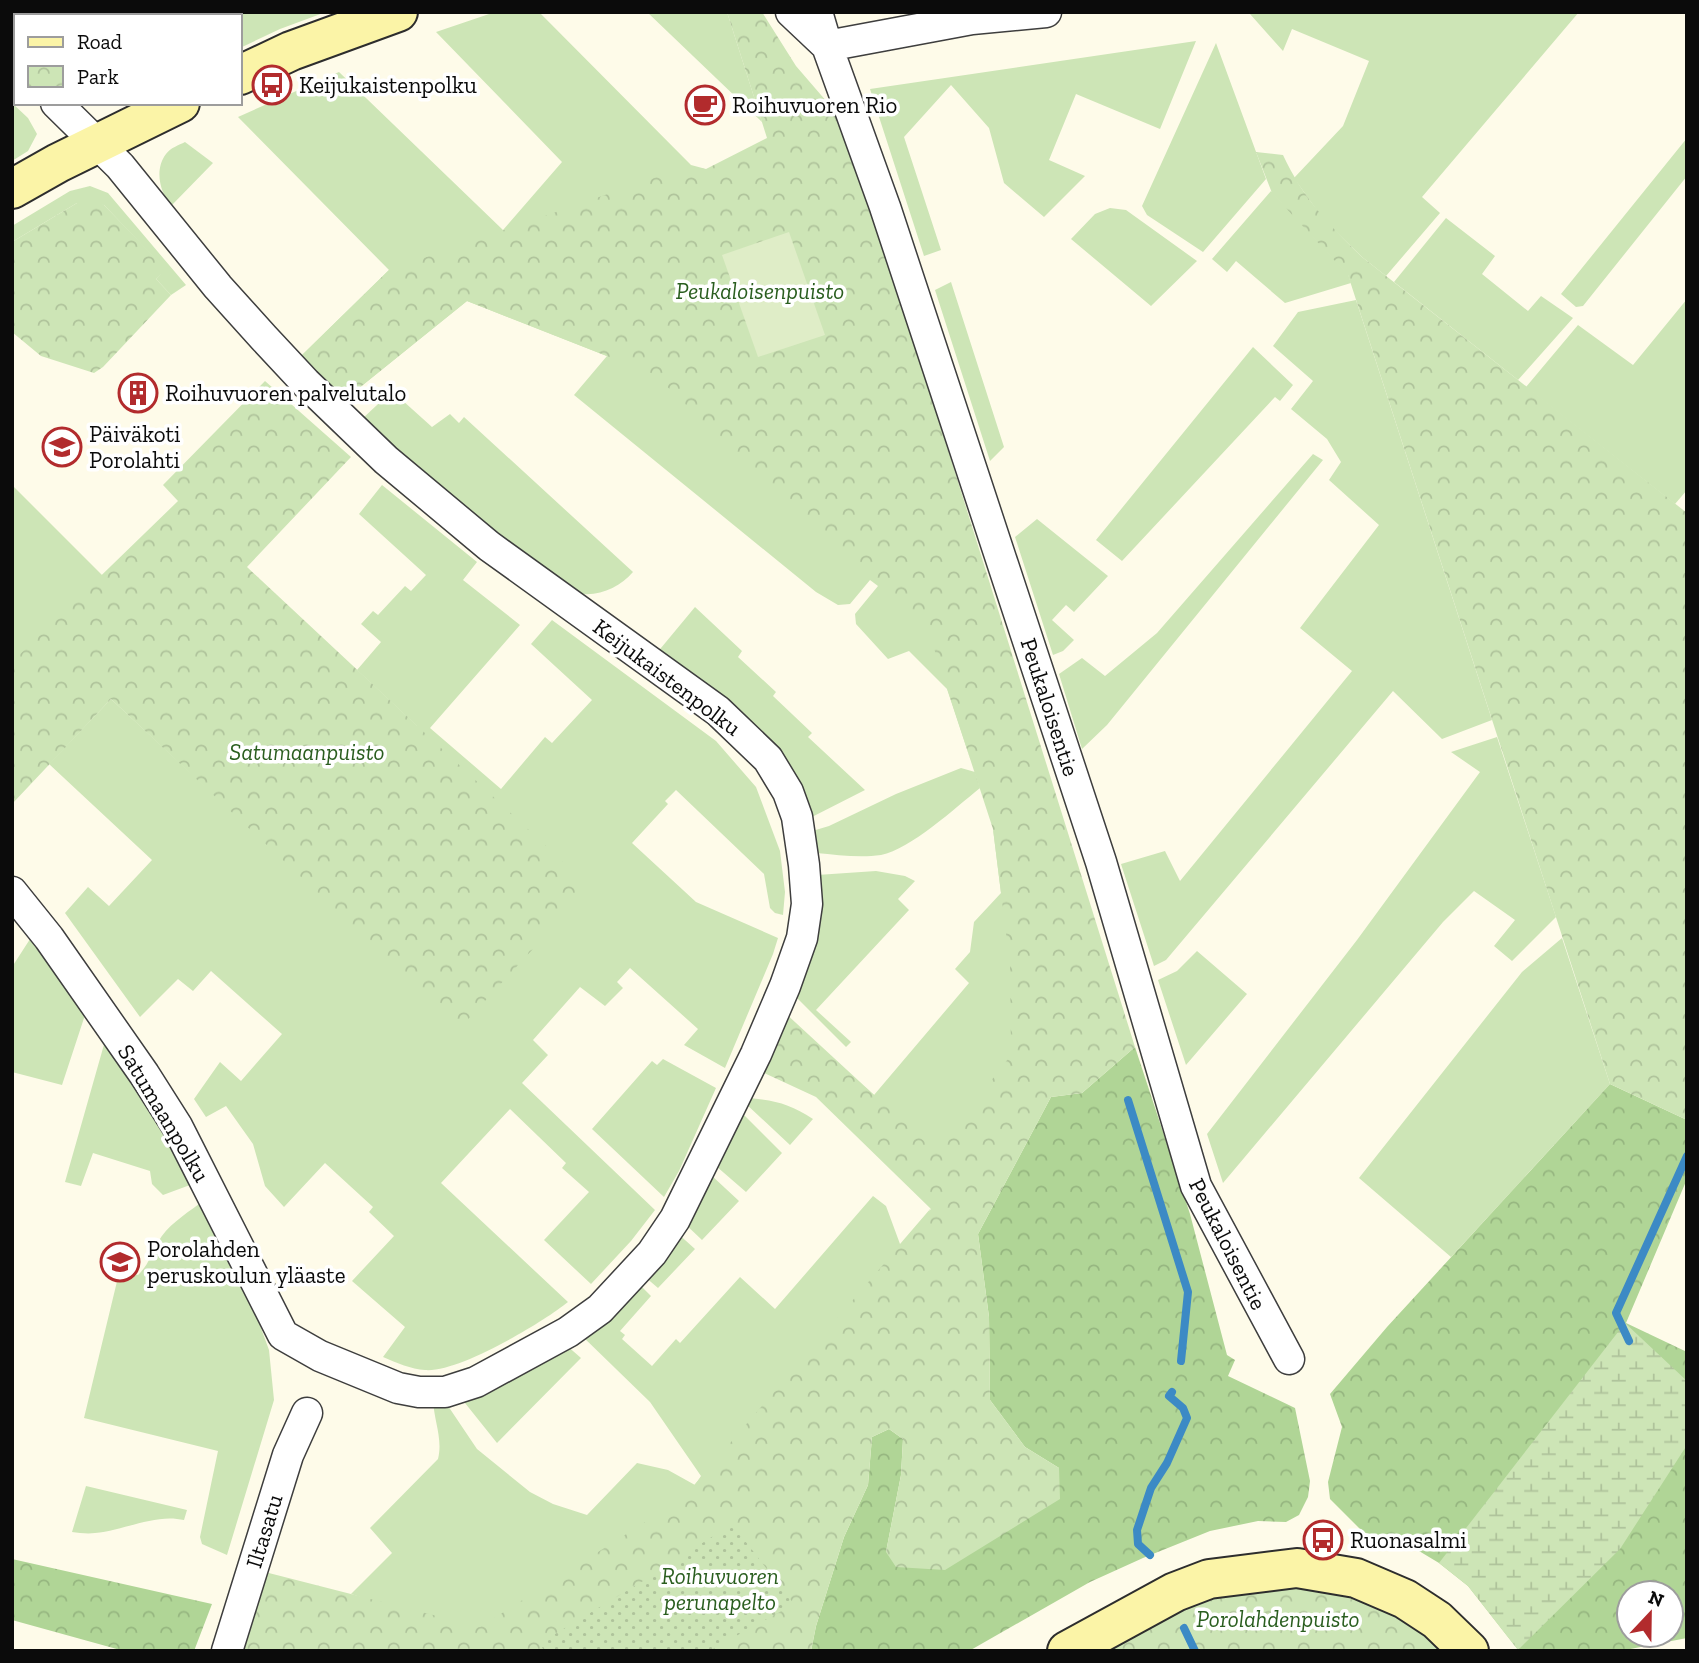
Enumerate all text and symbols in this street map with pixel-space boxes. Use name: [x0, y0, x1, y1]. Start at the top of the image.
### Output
legend: [14, 14, 242, 105]
text: Road: [77, 29, 123, 54]
text: Park: [77, 64, 119, 89]
bus stop icon: Keijukaistenpolku: [251, 64, 293, 106]
place label: Keijukaistenpolku: [299, 71, 477, 99]
cafe icon: Roihuvuoren Rio: [684, 84, 726, 126]
place label: Roihuvuoren Rio: [732, 91, 897, 119]
park label: Peukaloisenpuisto: [676, 277, 844, 305]
building icon: Roihuvuoren palvelutalo: [117, 372, 159, 414]
place label: Roihuvuoren palvelutalo: [165, 379, 406, 407]
place label: Päiväkoti Porolahti: [89, 420, 180, 474]
school or university icon: Päiväkoti Porolahti: [41, 426, 83, 468]
street label: Keijukaistenpolku: [588, 612, 746, 742]
street label: Peukaloisentie: [1014, 634, 1086, 780]
park label: Satumaanpuisto: [229, 738, 385, 766]
street label: Satumaanpolku: [112, 1039, 216, 1187]
street label: Peukaloisentie: [1183, 1174, 1273, 1314]
place label: Porolahden peruskoulun yläaste: [147, 1235, 345, 1289]
school or university icon: Porolahden peruskoulun yläaste: [99, 1241, 141, 1283]
street label: Iltasatu: [240, 1491, 288, 1571]
bus stop icon: Ruonasalmi: [1302, 1519, 1344, 1561]
place label: Ruonasalmi: [1350, 1526, 1467, 1554]
park label: Roihuvuoren perunapelto: [661, 1562, 779, 1616]
north arrow: [1615, 1579, 1685, 1649]
text: N: [1645, 1585, 1667, 1612]
park label: Porolahdenpuisto: [1196, 1605, 1360, 1633]

